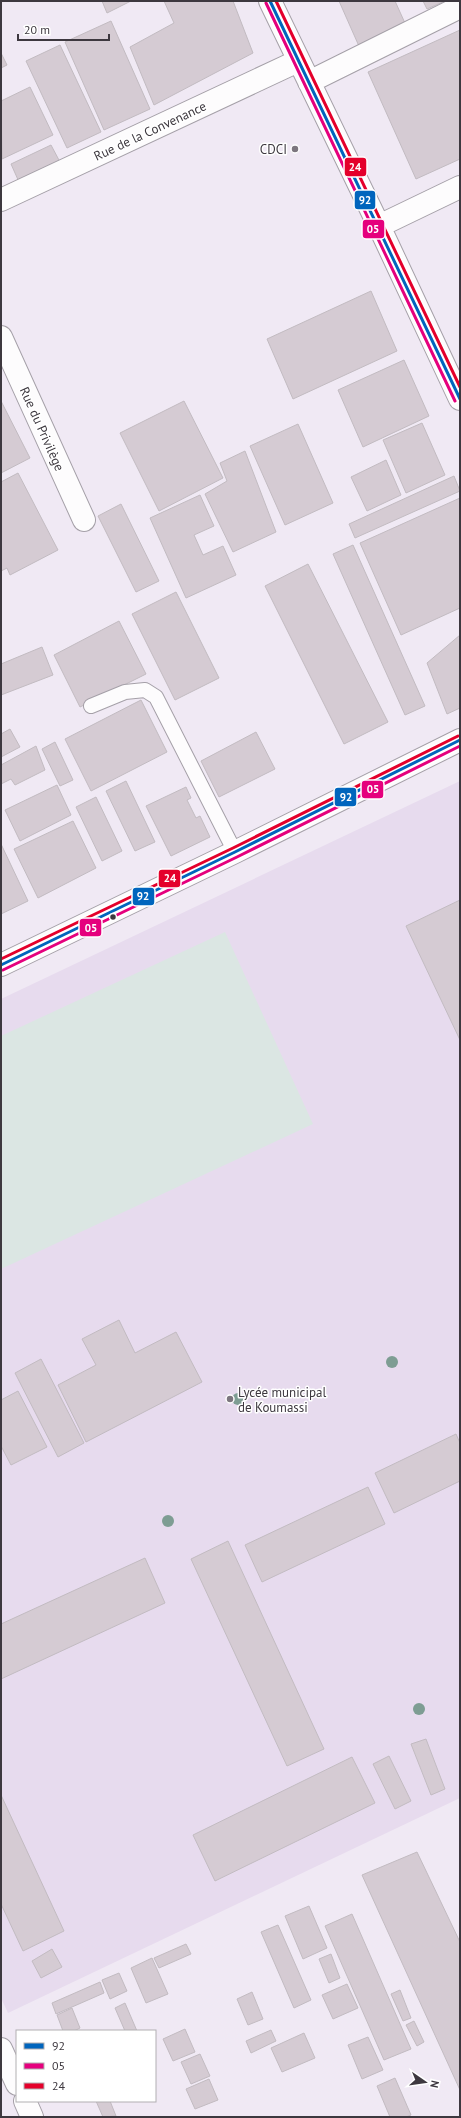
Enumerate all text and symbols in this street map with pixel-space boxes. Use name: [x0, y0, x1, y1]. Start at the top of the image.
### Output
scale bar: [18, 16, 109, 42]
text: 20 m: [24, 22, 50, 37]
street label: Rue de la Convenance: [91, 97, 209, 165]
place label: CDCI: [260, 141, 287, 158]
marker: CDCI: [290, 144, 300, 154]
line badge: 24: [344, 157, 367, 177]
text: 24: [349, 160, 362, 174]
line badge: 92: [354, 190, 376, 210]
text: 92: [359, 193, 371, 207]
line badge: 05: [362, 219, 385, 239]
text: 05: [367, 222, 379, 236]
street label: Rue du Privilège: [16, 384, 68, 474]
line badge: 05: [361, 780, 384, 799]
text: 05: [367, 782, 379, 796]
line badge: 92: [334, 787, 357, 807]
text: 92: [340, 790, 352, 804]
line badge: 24: [158, 869, 181, 888]
text: 24: [164, 871, 177, 885]
line badge: 92: [132, 887, 155, 906]
text: 92: [137, 889, 149, 903]
unlabelled marker: [108, 912, 118, 922]
line badge: 05: [79, 918, 102, 937]
text: 05: [85, 921, 97, 935]
place label: Lycée municipal de Koumassi: [238, 1384, 326, 1416]
marker: Lycée municipal de Koumassi: [225, 1394, 235, 1404]
legend: [16, 2030, 156, 2102]
text: 92: [52, 2038, 65, 2053]
text: 05: [52, 2058, 65, 2073]
north arrow: [405, 2062, 445, 2102]
text: 24: [52, 2078, 66, 2093]
text: N: [427, 2079, 442, 2089]

